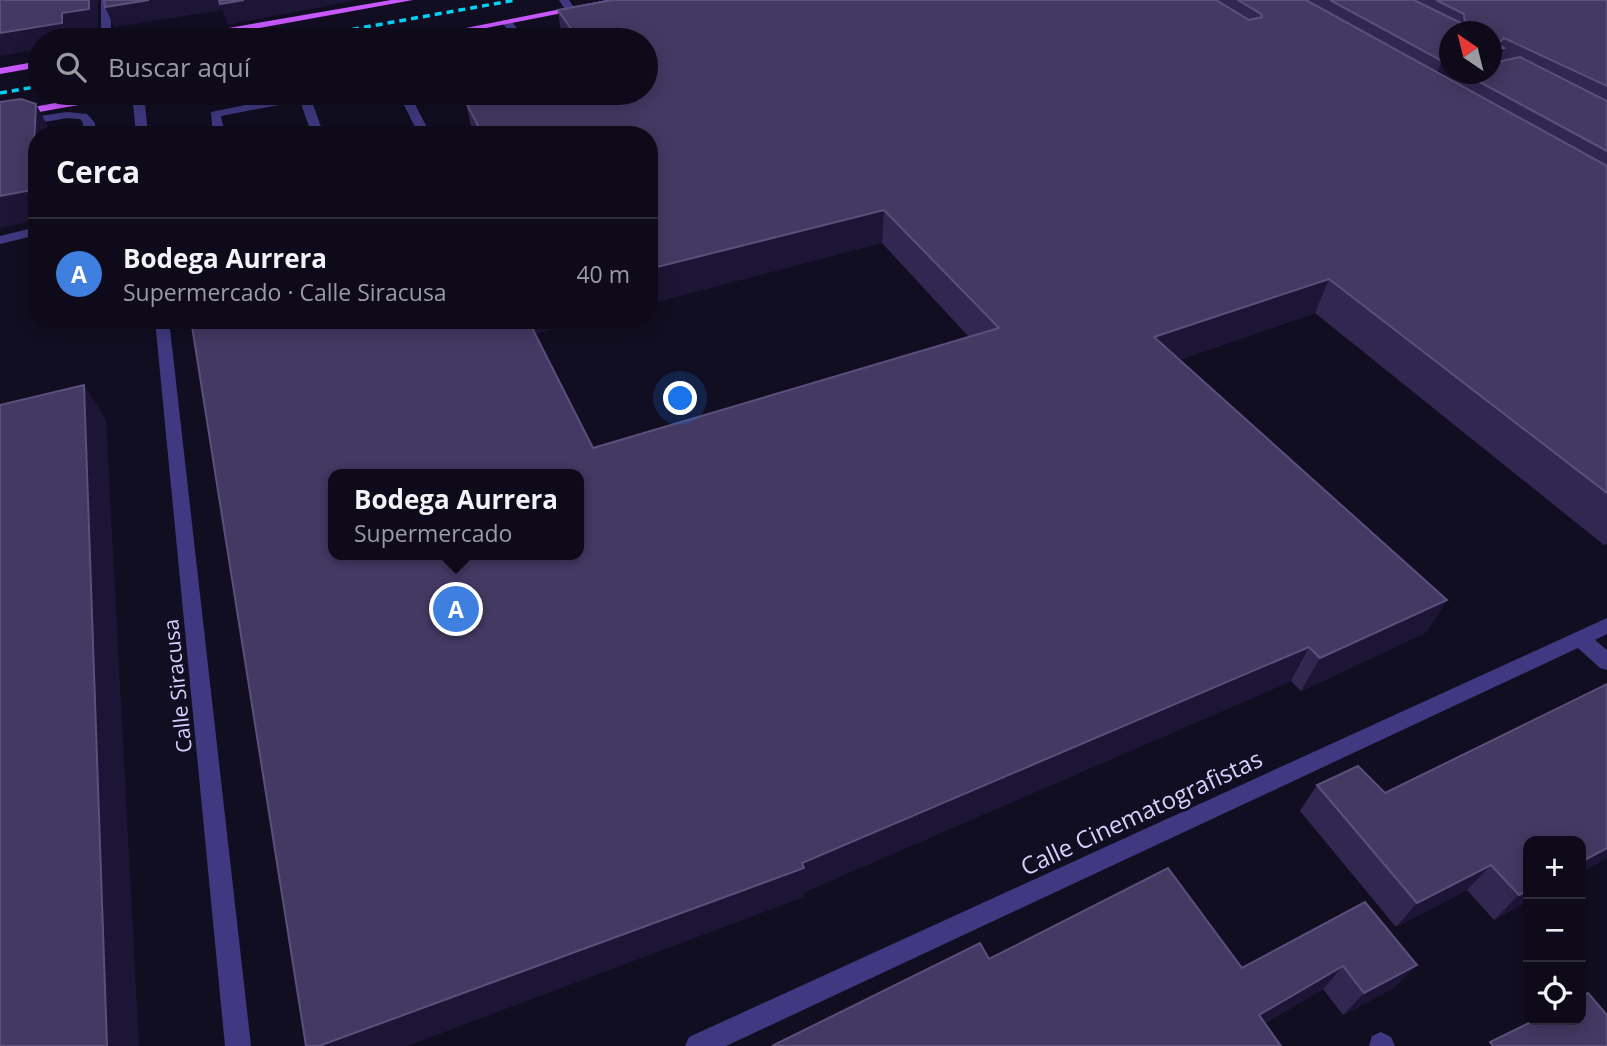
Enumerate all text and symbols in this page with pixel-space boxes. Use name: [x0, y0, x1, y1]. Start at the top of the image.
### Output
north arrow: [1439, 21, 1502, 84]
search box: [28, 28, 658, 105]
icon: search: [52, 48, 90, 86]
text: Buscar aquí: [108, 49, 250, 85]
text: Cerca: [56, 151, 140, 192]
text: Bodega Aurrera: [123, 240, 327, 276]
text: A: [71, 258, 87, 290]
text: 40 m: [576, 258, 630, 290]
text: Supermercado · Calle Siracusa: [123, 276, 447, 308]
your location: [663, 381, 697, 415]
popup: [328, 469, 584, 560]
text: Bodega Aurrera: [354, 481, 558, 517]
text: Supermercado: [354, 517, 512, 549]
pin: A: [433, 583, 479, 635]
street label: Calle Siracusa: [156, 618, 198, 754]
street label: Calle Cinematografistas: [1015, 741, 1267, 883]
map controls: [1523, 836, 1586, 1025]
button: +: [1523, 836, 1586, 899]
button: −: [1523, 899, 1586, 962]
button: locate: [1523, 962, 1586, 1025]

